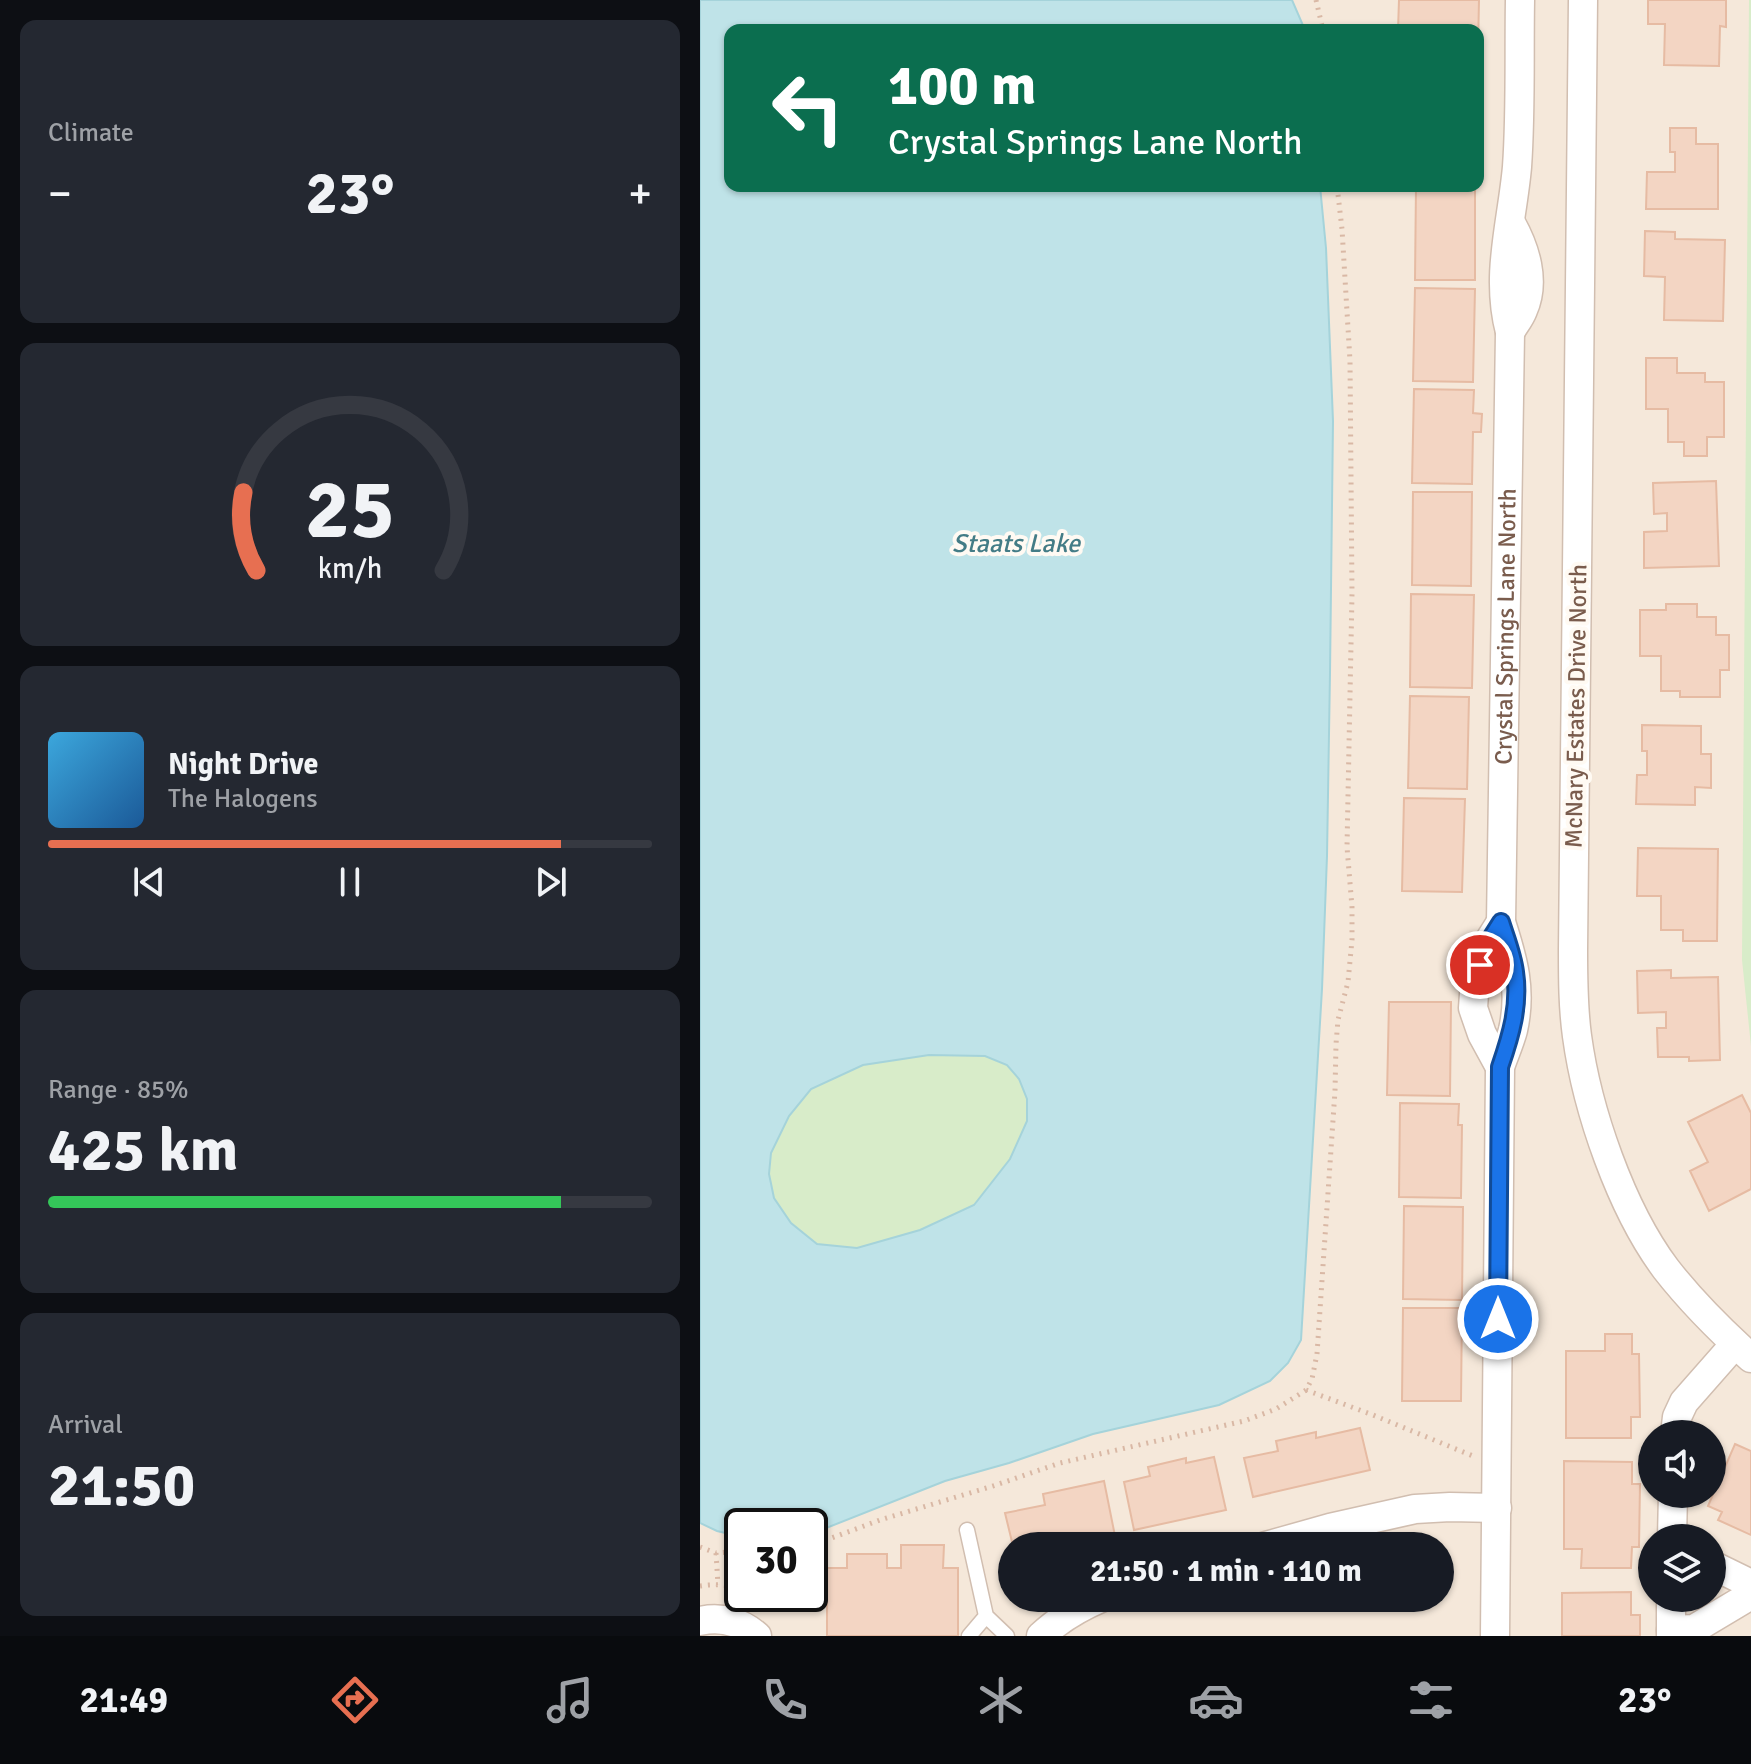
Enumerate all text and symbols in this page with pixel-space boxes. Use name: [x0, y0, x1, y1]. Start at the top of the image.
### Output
text: 100 m: [888, 51, 1036, 120]
icon: left: [756, 56, 860, 160]
text: Climate: [48, 117, 134, 149]
text: Crystal Springs Lane North: [888, 120, 1303, 165]
text: 23°: [306, 157, 394, 231]
text: −: [48, 167, 72, 221]
text: +: [628, 167, 652, 221]
text: 25: [305, 458, 395, 560]
street label: Crystal Springs Lane North: [1488, 488, 1523, 765]
water label: Staats Lake: [952, 528, 1082, 560]
text: km/h: [318, 551, 382, 586]
street label: McNary Estates Drive North: [1559, 564, 1593, 848]
text: Night Drive: [168, 746, 318, 783]
text: The Halogens: [168, 783, 318, 815]
icon: previous: [127, 860, 171, 904]
icon: pause: [328, 860, 372, 904]
icon: next: [529, 860, 573, 904]
pin: [1446, 931, 1514, 999]
icon: arrive: [1458, 943, 1502, 987]
text: Range · 85%: [48, 1074, 189, 1106]
text: 425 km: [48, 1114, 238, 1188]
position arrow: [1456, 1277, 1540, 1361]
text: Arrival: [48, 1409, 123, 1441]
map controls: [1638, 1420, 1726, 1612]
button: sound: [1638, 1420, 1726, 1508]
text: 21:50: [48, 1449, 195, 1523]
speed limit sign: 30: [724, 1508, 828, 1612]
button: layers: [1638, 1524, 1726, 1612]
text: 21:50 · 1 min · 110 m: [1090, 1553, 1362, 1590]
icon: directions: [327, 1672, 383, 1728]
icon: music: [542, 1672, 598, 1728]
icon: phone: [757, 1672, 813, 1728]
icon: climate: [973, 1672, 1029, 1728]
icon: car: [1188, 1672, 1244, 1728]
icon: filters: [1403, 1672, 1459, 1728]
text: 21:49: [80, 1678, 168, 1723]
text: 23°: [1618, 1678, 1671, 1723]

